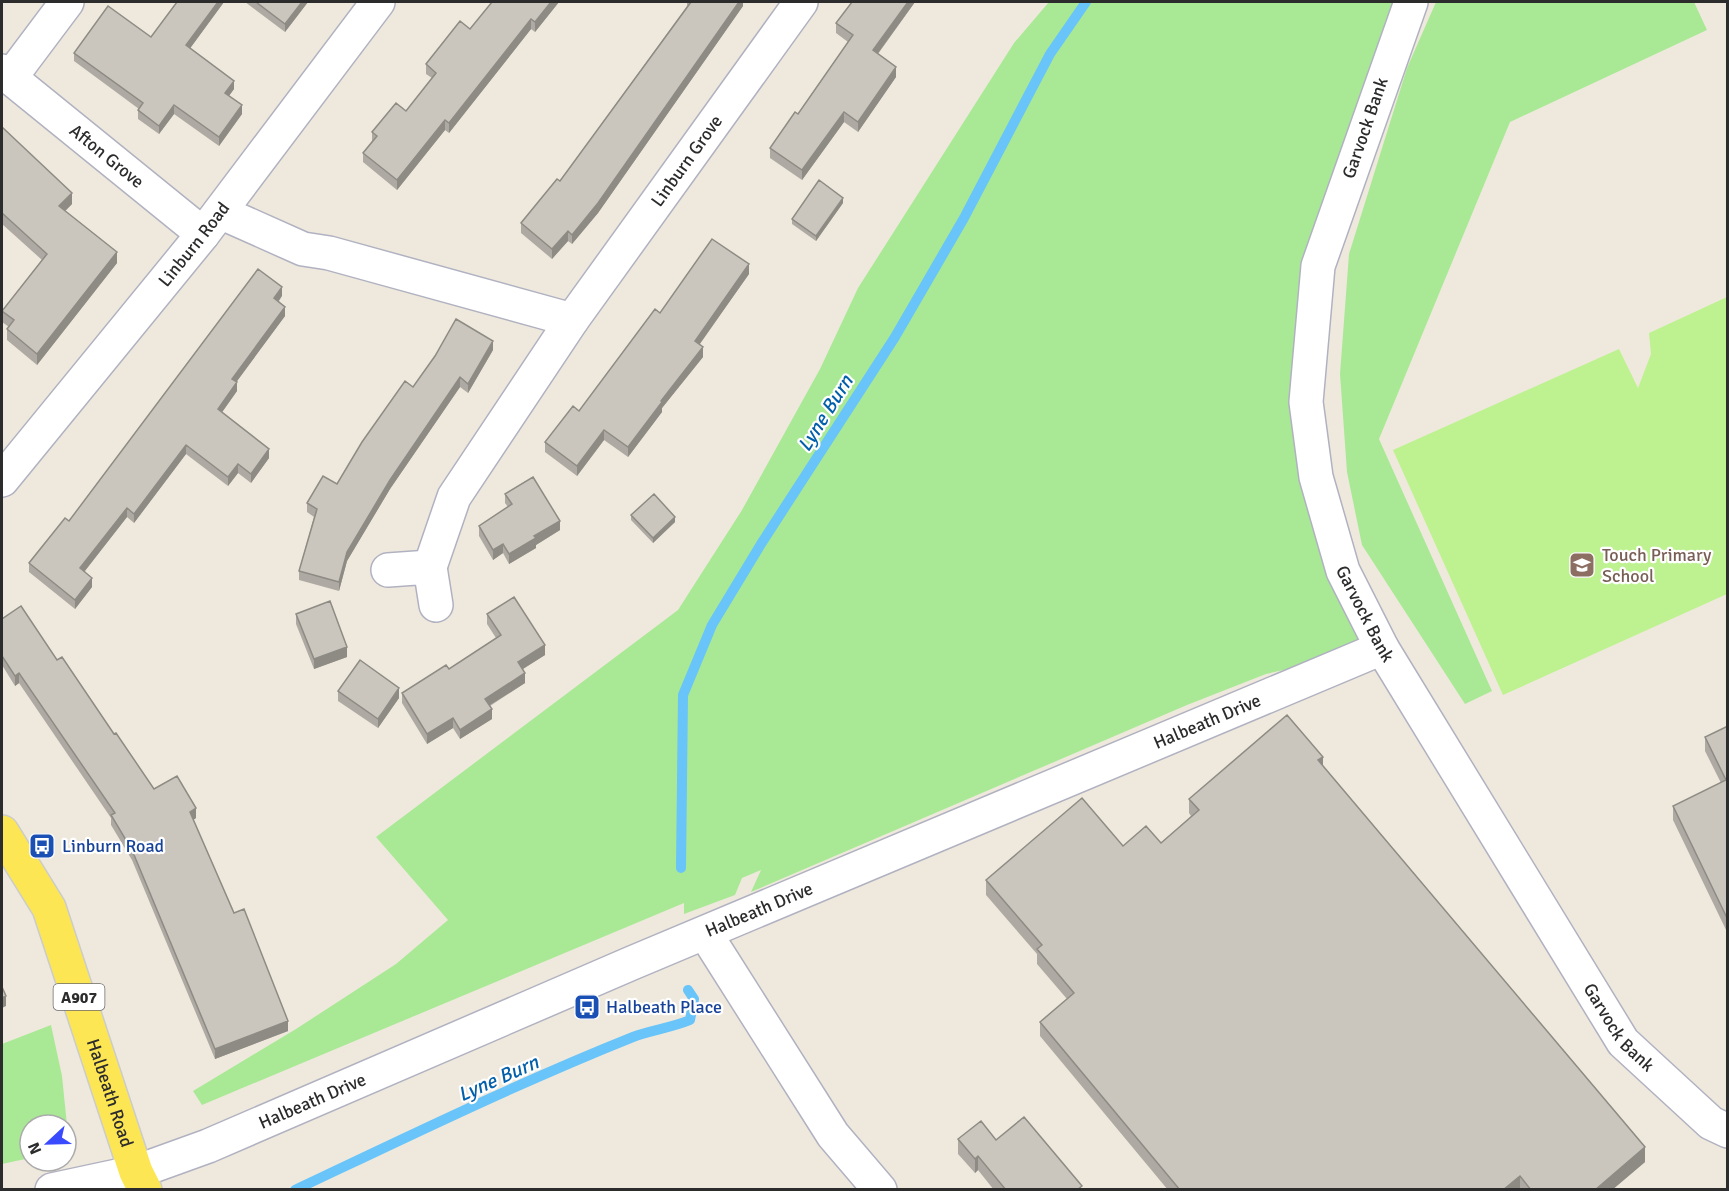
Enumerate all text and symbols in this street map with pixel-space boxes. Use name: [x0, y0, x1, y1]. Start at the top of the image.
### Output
street label: Garvock Bank: [1337, 75, 1393, 181]
street label: Linburn Grove: [646, 111, 727, 211]
street label: Afton Grove: [65, 119, 149, 193]
street label: Linburn Road: [154, 198, 234, 291]
water label: Lyne Burn: [792, 369, 859, 456]
place label: Touch Primary School: [1602, 544, 1712, 587]
school or university icon: Touch Primary School: [1567, 550, 1597, 580]
street label: Garvock Bank: [1331, 562, 1399, 666]
street label: Halbeath Drive: [1150, 689, 1264, 754]
bus stop icon: Linburn Road: [27, 831, 57, 861]
place label: Linburn Road: [62, 835, 164, 857]
street label: Halbeath Drive: [702, 877, 816, 942]
street label: Garvock Bank: [1579, 979, 1659, 1076]
road number: A907: [54, 984, 104, 1010]
bus stop icon: Halbeath Place: [572, 992, 602, 1022]
place label: Halbeath Place: [606, 996, 722, 1018]
street label: Halbeath Road: [82, 1036, 138, 1150]
water label: Lyne Burn: [454, 1049, 543, 1107]
street label: Halbeath Drive: [255, 1068, 369, 1134]
north arrow: [18, 1113, 78, 1173]
text: N: [24, 1139, 46, 1157]

